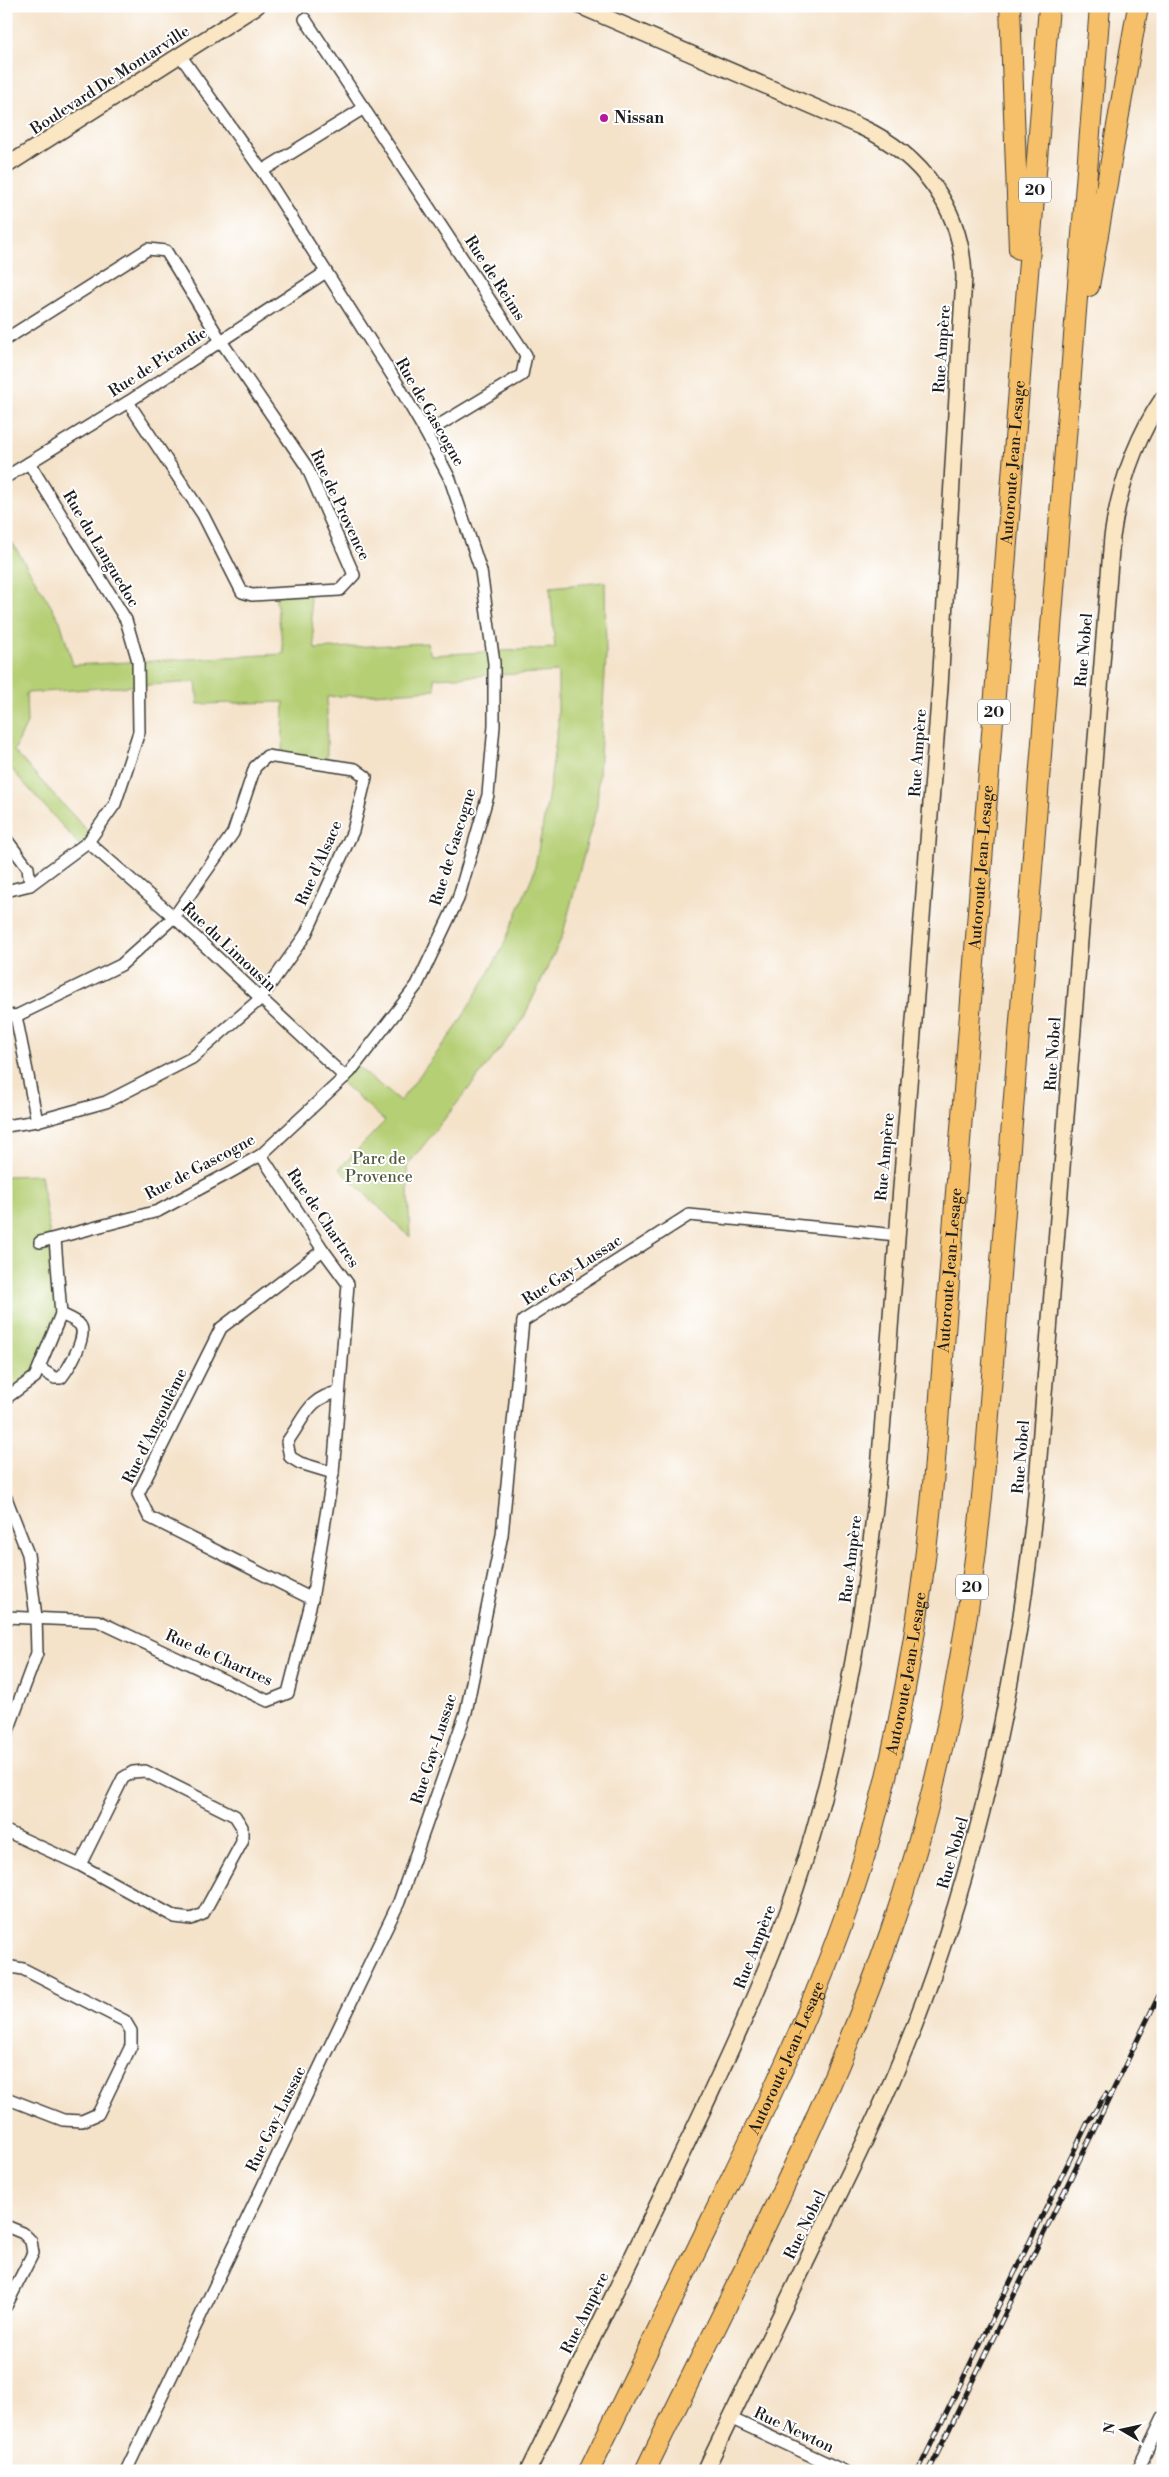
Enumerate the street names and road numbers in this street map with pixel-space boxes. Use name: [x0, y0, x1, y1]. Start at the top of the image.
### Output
street label: Boulevard De Montarville: [26, 21, 194, 140]
road number: 20: [1019, 178, 1051, 202]
street label: Rue de Reims: [460, 232, 530, 324]
street label: Rue Ampère: [929, 304, 955, 394]
street label: Rue de Picardie: [105, 323, 211, 401]
street label: Rue de Gascogne: [391, 354, 469, 470]
street label: Autoroute Jean-Lesage: [997, 379, 1030, 547]
street label: Rue de Provence: [306, 446, 374, 564]
street label: Rue du Languedoc: [58, 487, 144, 611]
street label: Rue Nobel: [1071, 612, 1097, 688]
road number: 20: [978, 700, 1010, 724]
street label: Rue Ampère: [905, 708, 931, 798]
street label: Autoroute Jean-Lesage: [965, 784, 998, 952]
street label: Rue de Gascogne: [426, 786, 480, 908]
street label: Rue d'Alsace: [291, 817, 347, 909]
street label: Rue du Limousin: [177, 898, 281, 997]
street label: Rue Nobel: [1040, 1016, 1066, 1092]
street label: Rue Ampère: [871, 1112, 899, 1202]
street label: Rue de Gascogne: [141, 1130, 259, 1204]
street label: Rue de Chartres: [282, 1165, 364, 1271]
street label: Autoroute Jean-Lesage: [933, 1187, 966, 1354]
street label: Rue Gay-Lussac: [518, 1230, 626, 1310]
street label: Rue d'Angoulême: [118, 1365, 192, 1487]
street label: Rue Nobel: [1008, 1419, 1034, 1495]
street label: Rue Ampère: [836, 1514, 866, 1604]
road number: 20: [956, 1574, 988, 1600]
street label: Autoroute Jean-Lesage: [881, 1591, 931, 1758]
street label: Rue de Chartres: [162, 1625, 276, 1691]
street label: Rue Gay-Lussac: [407, 1691, 461, 1807]
street label: Rue Nobel: [933, 1814, 973, 1891]
street label: Rue Ampère: [730, 1902, 780, 1992]
street label: Autoroute Jean-Lesage: [743, 1978, 829, 2138]
street label: Rue Gay-Lussac: [242, 2063, 310, 2175]
street label: Rue Nobel: [780, 2187, 830, 2263]
street label: Rue Ampère: [557, 2269, 613, 2357]
street label: Rue Newton: [751, 2403, 838, 2457]

